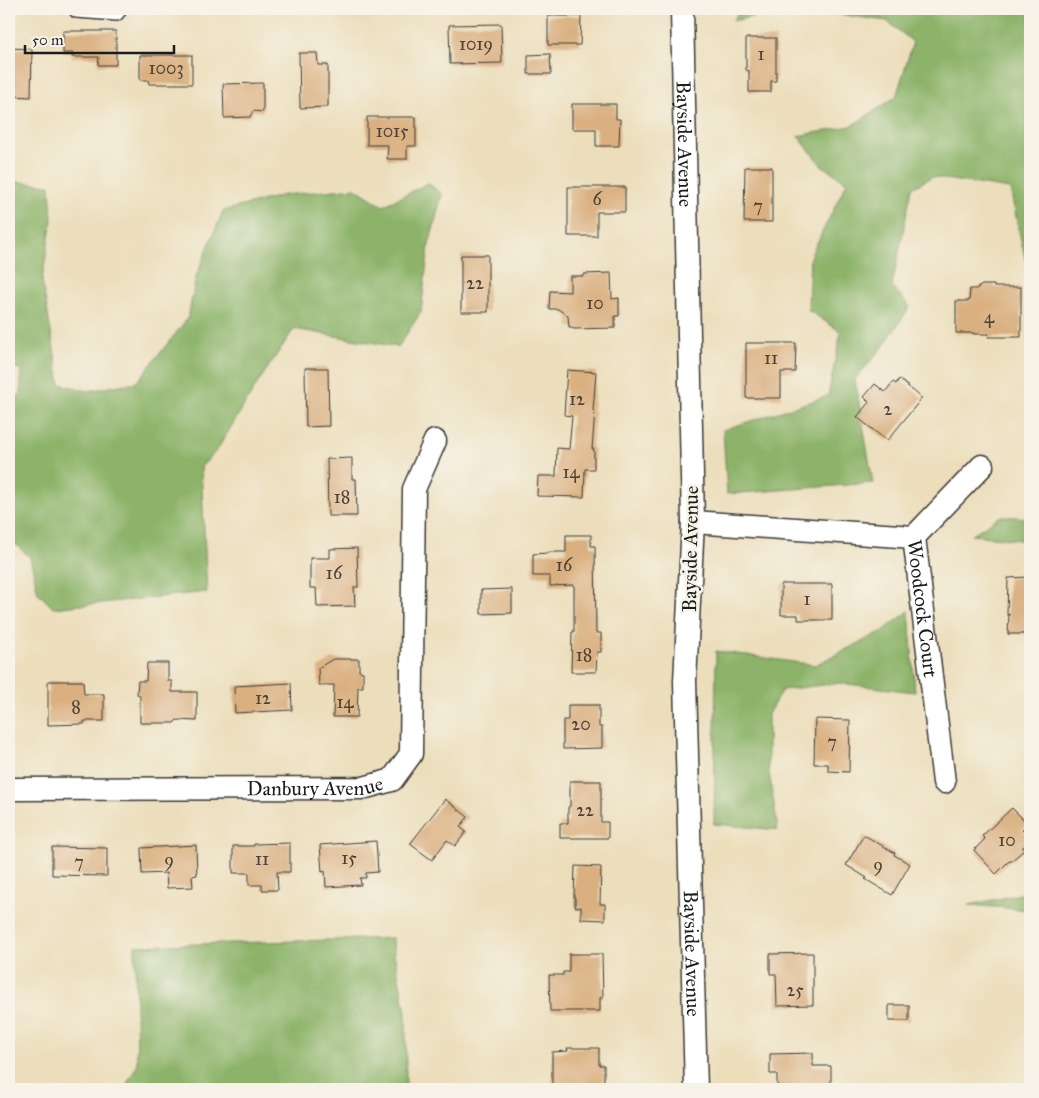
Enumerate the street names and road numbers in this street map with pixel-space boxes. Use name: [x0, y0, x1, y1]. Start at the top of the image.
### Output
street label: Bayside Avenue: [672, 81, 698, 207]
street label: Bayside Avenue: [677, 486, 703, 612]
street label: Woodcock Court: [902, 538, 943, 679]
street label: Danbury Avenue: [247, 771, 386, 800]
street label: Bayside Avenue: [679, 890, 706, 1017]

